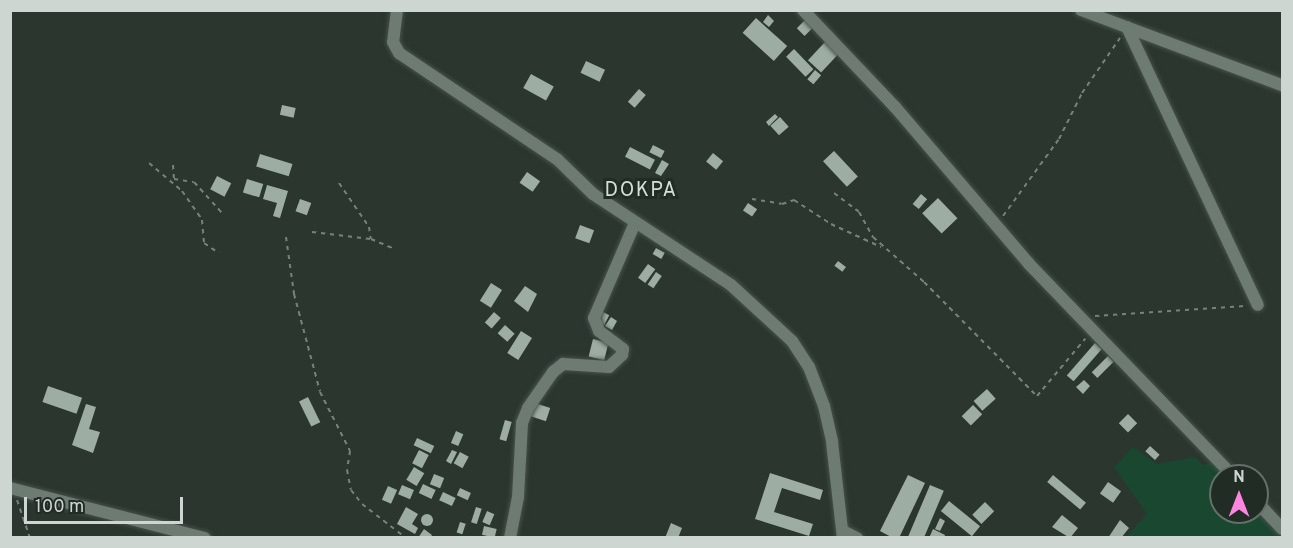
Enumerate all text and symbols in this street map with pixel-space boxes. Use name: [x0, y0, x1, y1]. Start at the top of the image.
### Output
district label: DOKPA: [605, 179, 677, 203]
north arrow: [1209, 464, 1269, 524]
text: N: [1233, 468, 1245, 488]
scale bar: [27, 485, 186, 523]
text: 100 m: [35, 496, 84, 519]

